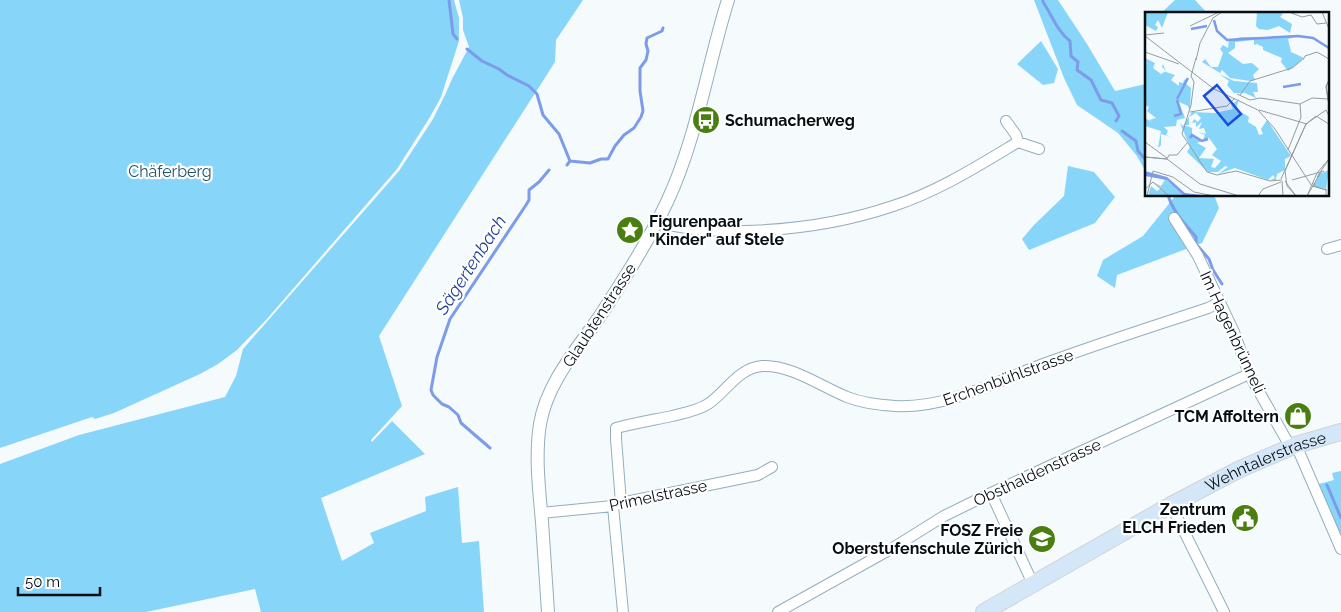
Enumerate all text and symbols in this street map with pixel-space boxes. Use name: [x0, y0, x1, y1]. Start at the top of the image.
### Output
inset map: [1145, 12, 1328, 196]
bus stop icon: Schumacherweg: [691, 105, 721, 135]
place label: Schumacherweg: [725, 111, 855, 130]
park label: Chäferberg: [128, 162, 212, 181]
water label: Sägertenbach: [430, 211, 510, 319]
place label: Figurenpaar "Kinder" auf Stele: [649, 212, 785, 249]
place icon: Figurenpaar "Kinder" auf Stele: [615, 215, 645, 245]
street label: Glaubtenstrasse: [559, 260, 640, 371]
street label: Im Hagenbrünneli: [1196, 268, 1269, 396]
street label: Erchenbühlstrasse: [940, 345, 1076, 410]
shop icon: TCM Affoltern: [1283, 401, 1313, 431]
place label: TCM Affoltern: [1174, 407, 1279, 426]
street label: Wehntalerstrasse: [1202, 428, 1328, 495]
street label: Obsthaldenstrasse: [971, 435, 1104, 510]
street label: Primelstrasse: [607, 476, 709, 515]
place label: Zentrum ELCH Frieden: [1122, 500, 1226, 537]
public building icon: Zentrum ELCH Frieden: [1230, 503, 1260, 533]
place label: FOSZ Freie Oberstufenschule Zürich: [832, 521, 1023, 558]
school or university icon: FOSZ Freie Oberstufenschule Zürich: [1027, 524, 1057, 554]
scale bar: [18, 564, 100, 596]
text: 50 m: [25, 573, 60, 591]

